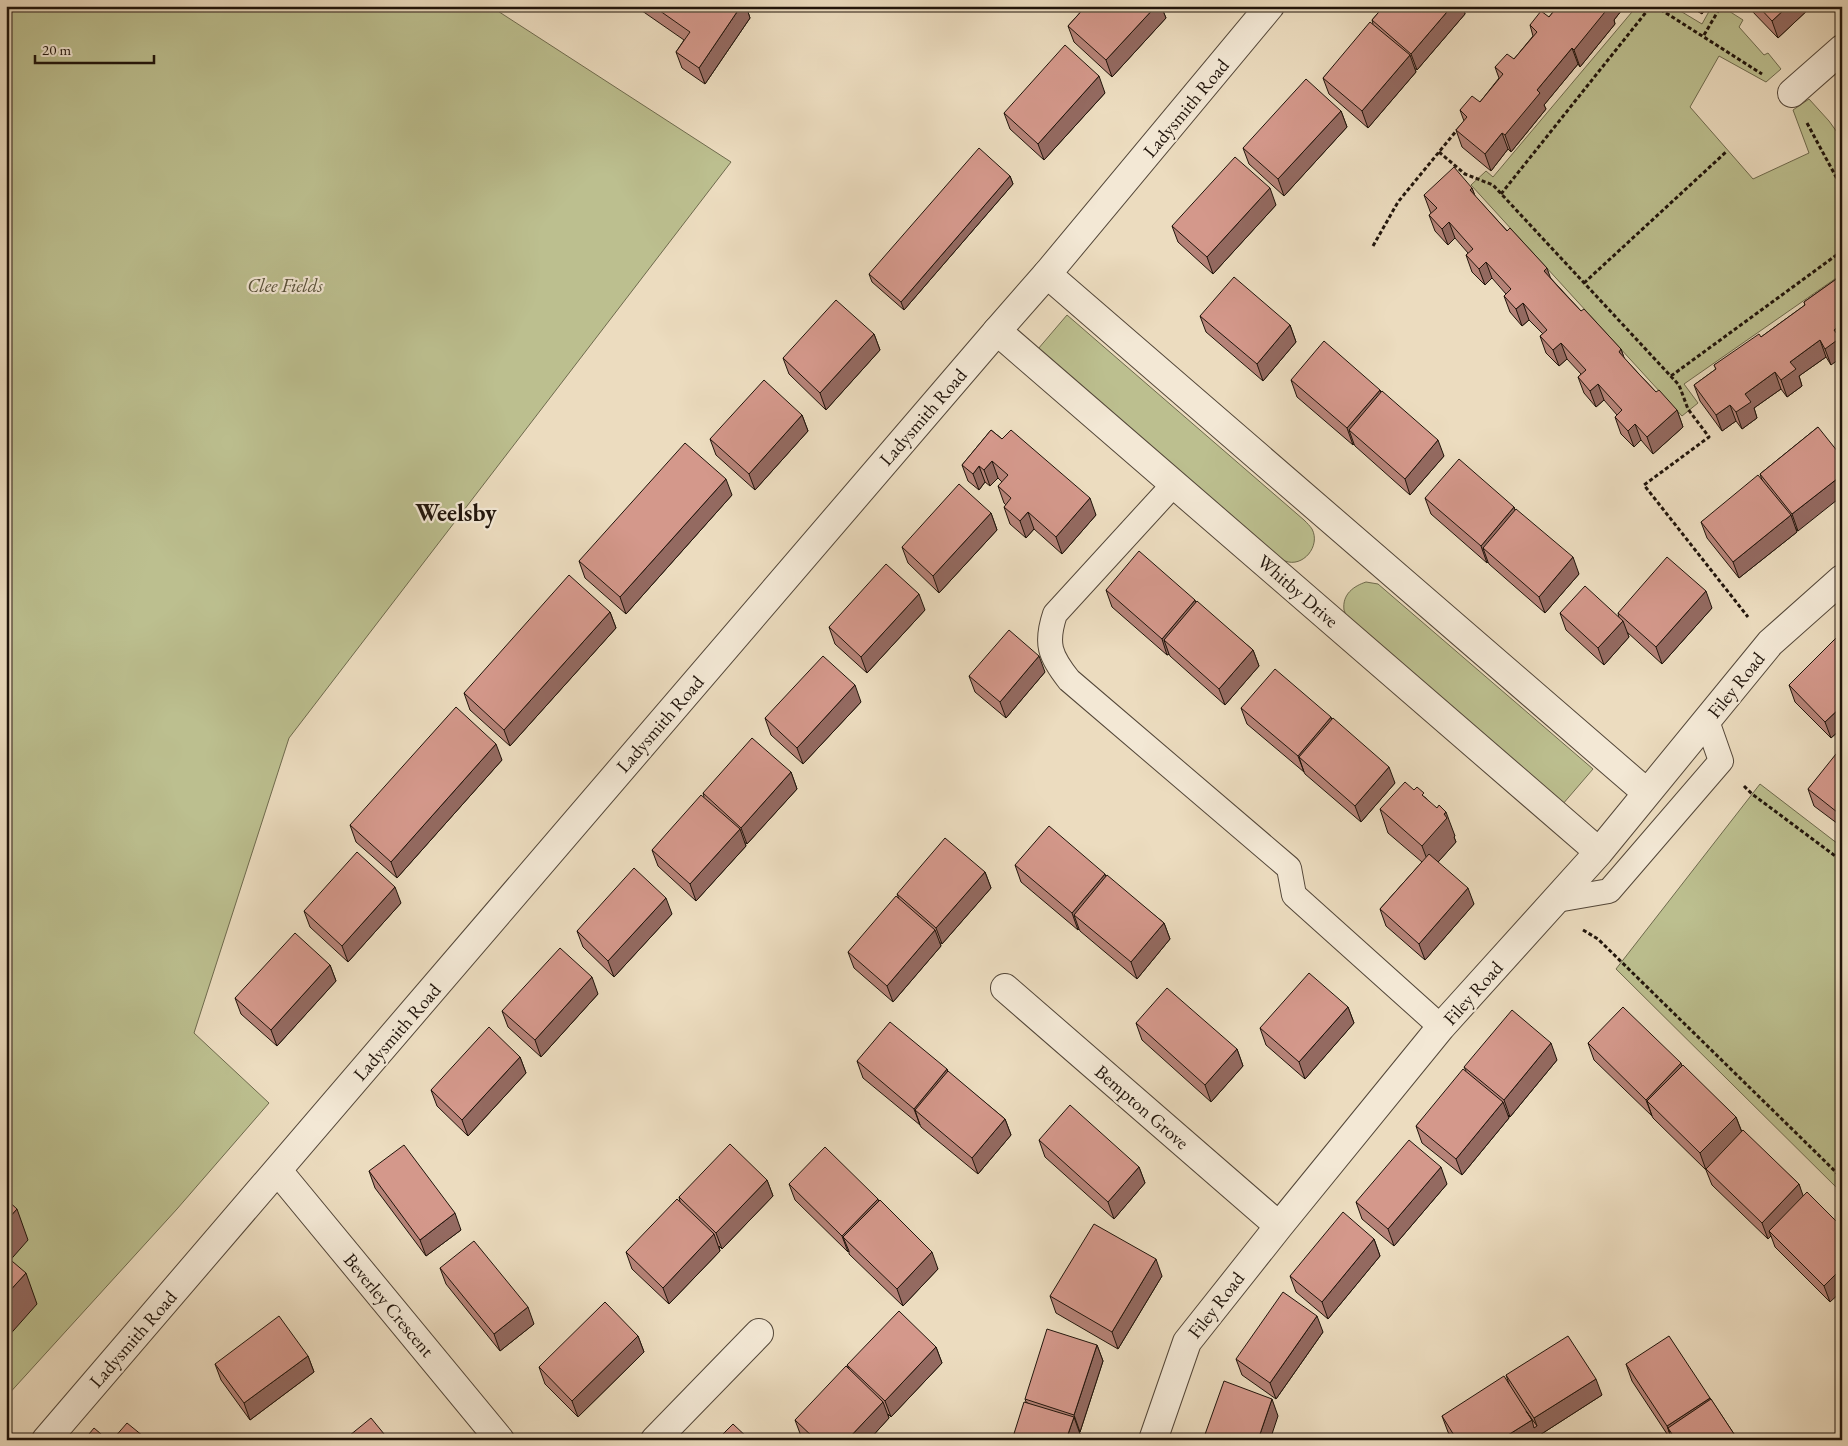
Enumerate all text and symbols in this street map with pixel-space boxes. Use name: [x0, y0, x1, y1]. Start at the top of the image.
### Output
scale bar: [35, 32, 154, 64]
text: 20 m: [42, 40, 71, 59]
street label: Ladysmith Road: [1137, 53, 1235, 163]
park label: Clee Fields: [247, 273, 324, 298]
street label: Ladysmith Road: [874, 363, 973, 471]
district label: Weelsby: [415, 497, 497, 529]
street label: Whitby Drive: [1252, 549, 1344, 633]
street label: Filey Road: [1702, 646, 1771, 723]
street label: Ladysmith Road: [611, 670, 710, 778]
street label: Filey Road: [1438, 955, 1509, 1030]
street label: Ladysmith Road: [348, 978, 447, 1086]
street label: Bempton Grove: [1090, 1059, 1194, 1155]
street label: Beverley Crescent: [338, 1248, 440, 1362]
street label: Filey Road: [1182, 1266, 1250, 1344]
street label: Ladysmith Road: [84, 1285, 183, 1393]

